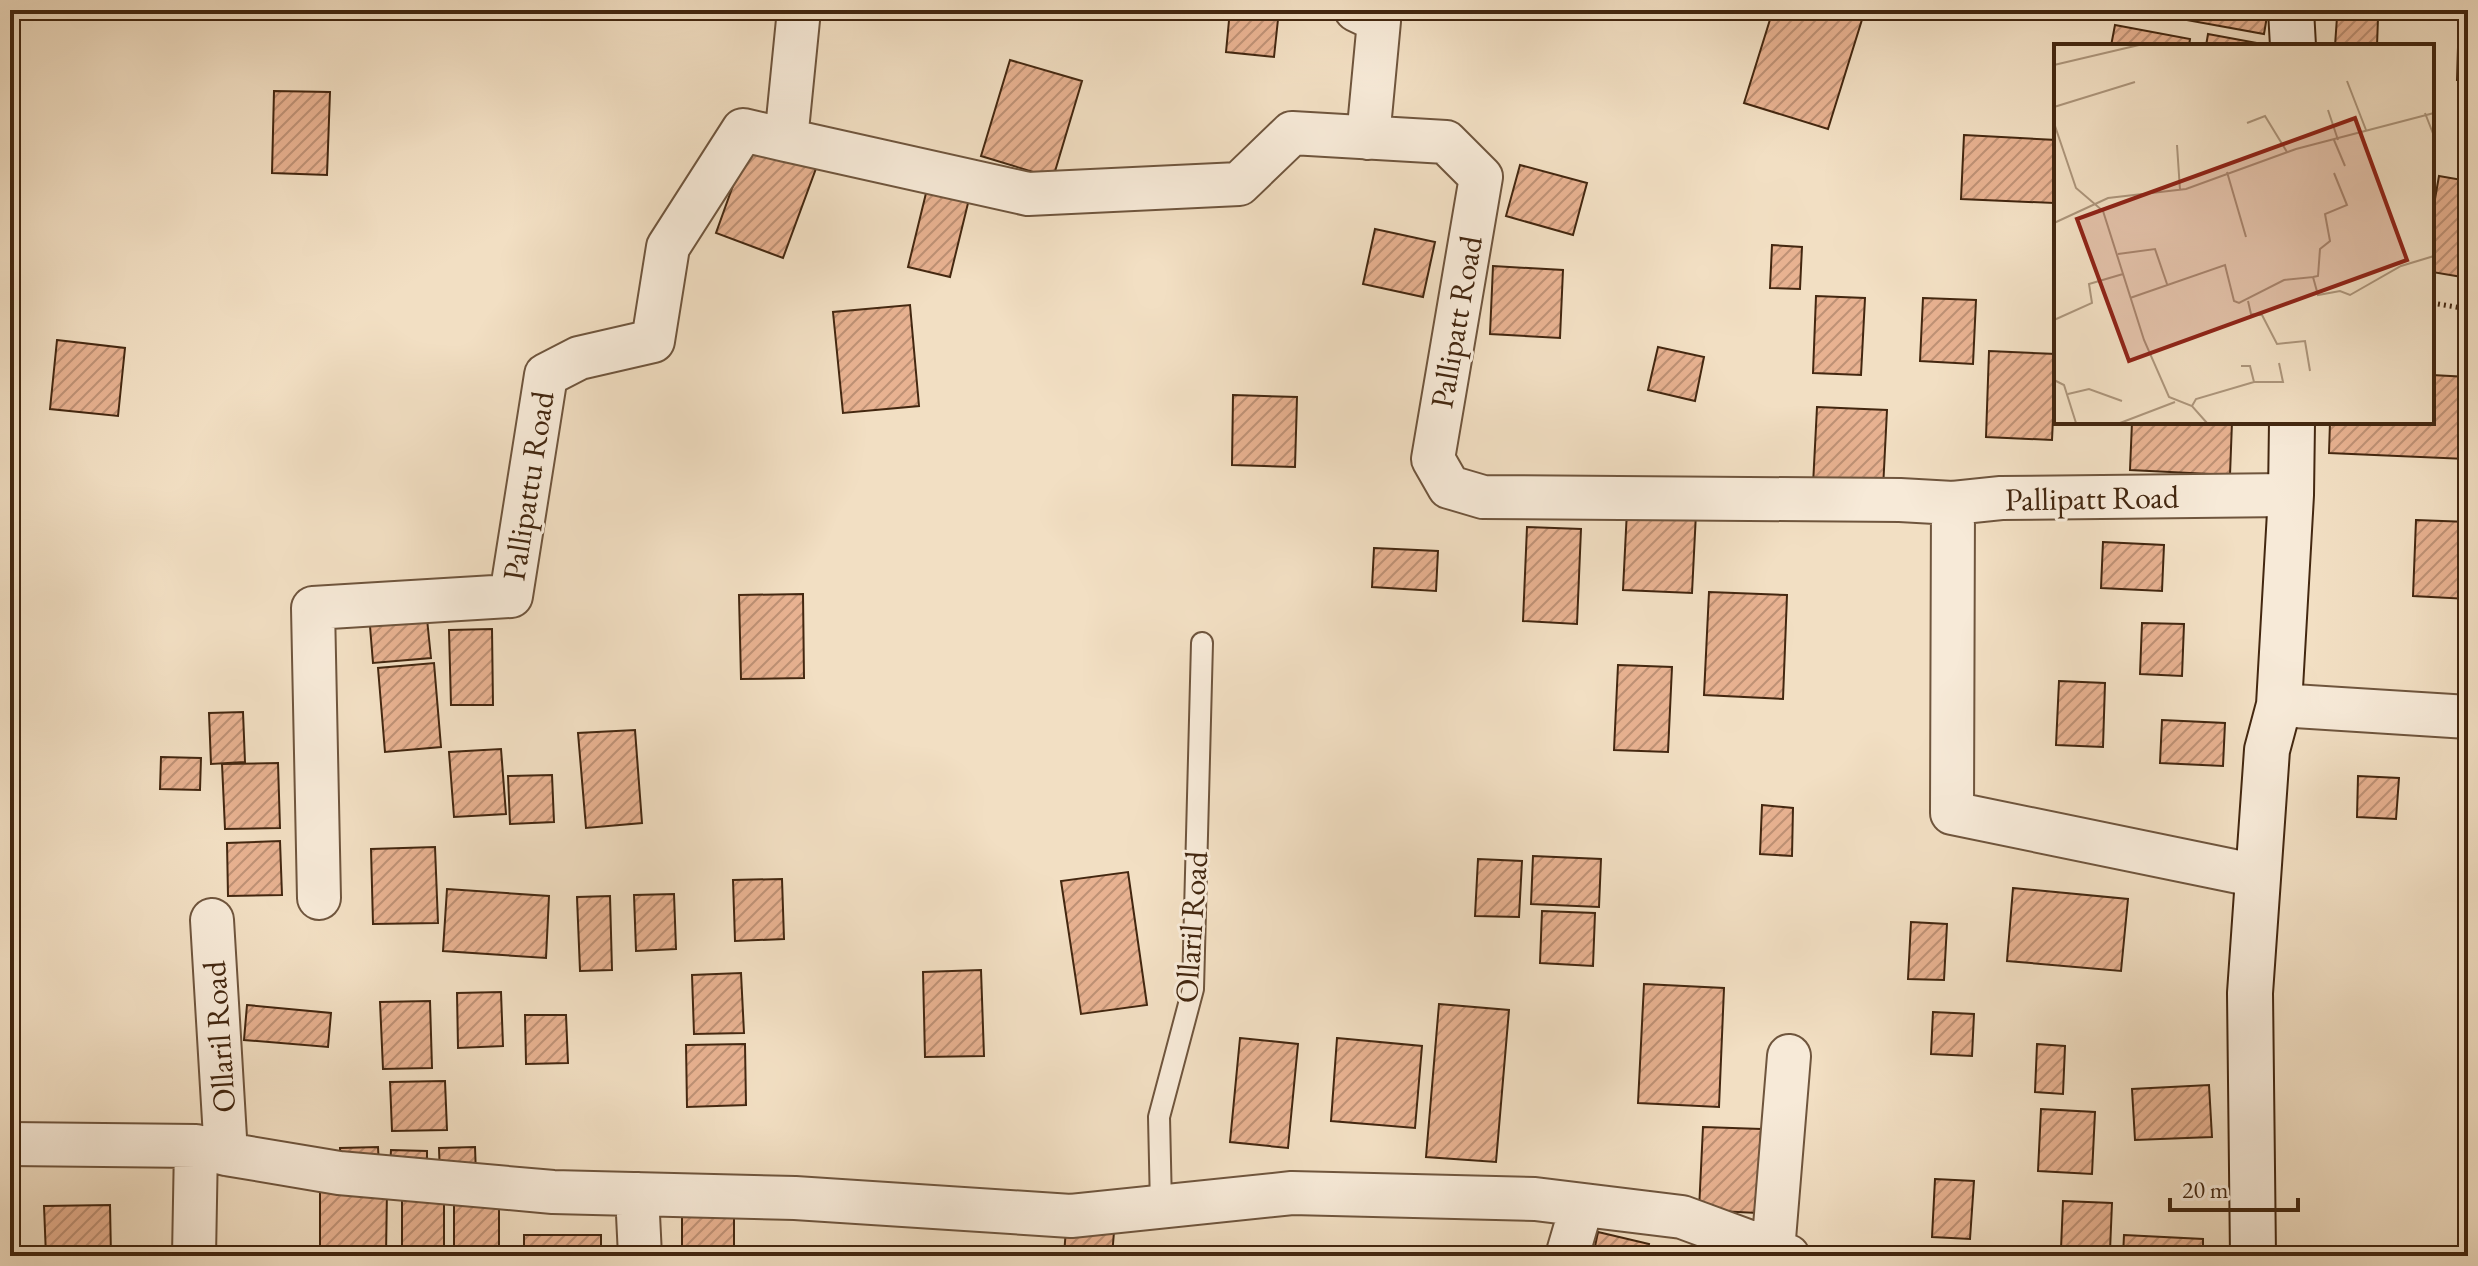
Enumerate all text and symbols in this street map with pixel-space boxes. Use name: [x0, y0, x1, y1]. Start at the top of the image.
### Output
inset map: [2054, 44, 2434, 424]
street label: Pallipatt Road: [1420, 232, 1492, 411]
street label: Pallipattu Road: [492, 388, 564, 584]
street label: Pallipatt Road: [2005, 475, 2180, 521]
street label: Ollaril Road: [1165, 849, 1217, 1004]
street label: Ollaril Road: [193, 959, 245, 1114]
scale bar: [2170, 1162, 2298, 1212]
text: 20 m: [2182, 1174, 2229, 1205]

